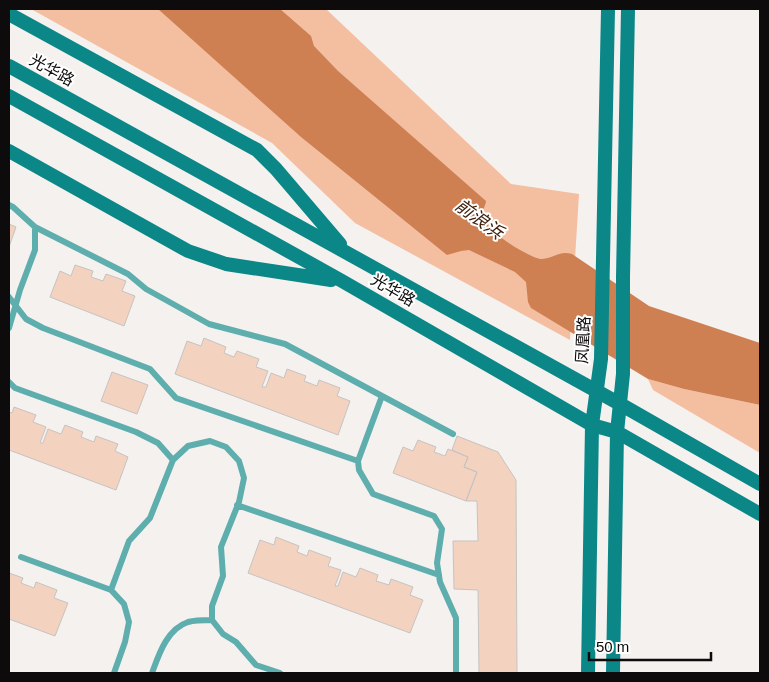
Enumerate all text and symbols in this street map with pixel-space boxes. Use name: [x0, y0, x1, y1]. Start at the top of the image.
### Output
street label: 光华路: [27, 51, 77, 89]
water label: 前浪浜: [451, 195, 508, 244]
street label: 光华路: [368, 271, 418, 309]
street label: 凤凰路: [573, 316, 593, 364]
scale bar: [589, 630, 712, 662]
text: 50 m: [596, 638, 629, 655]

